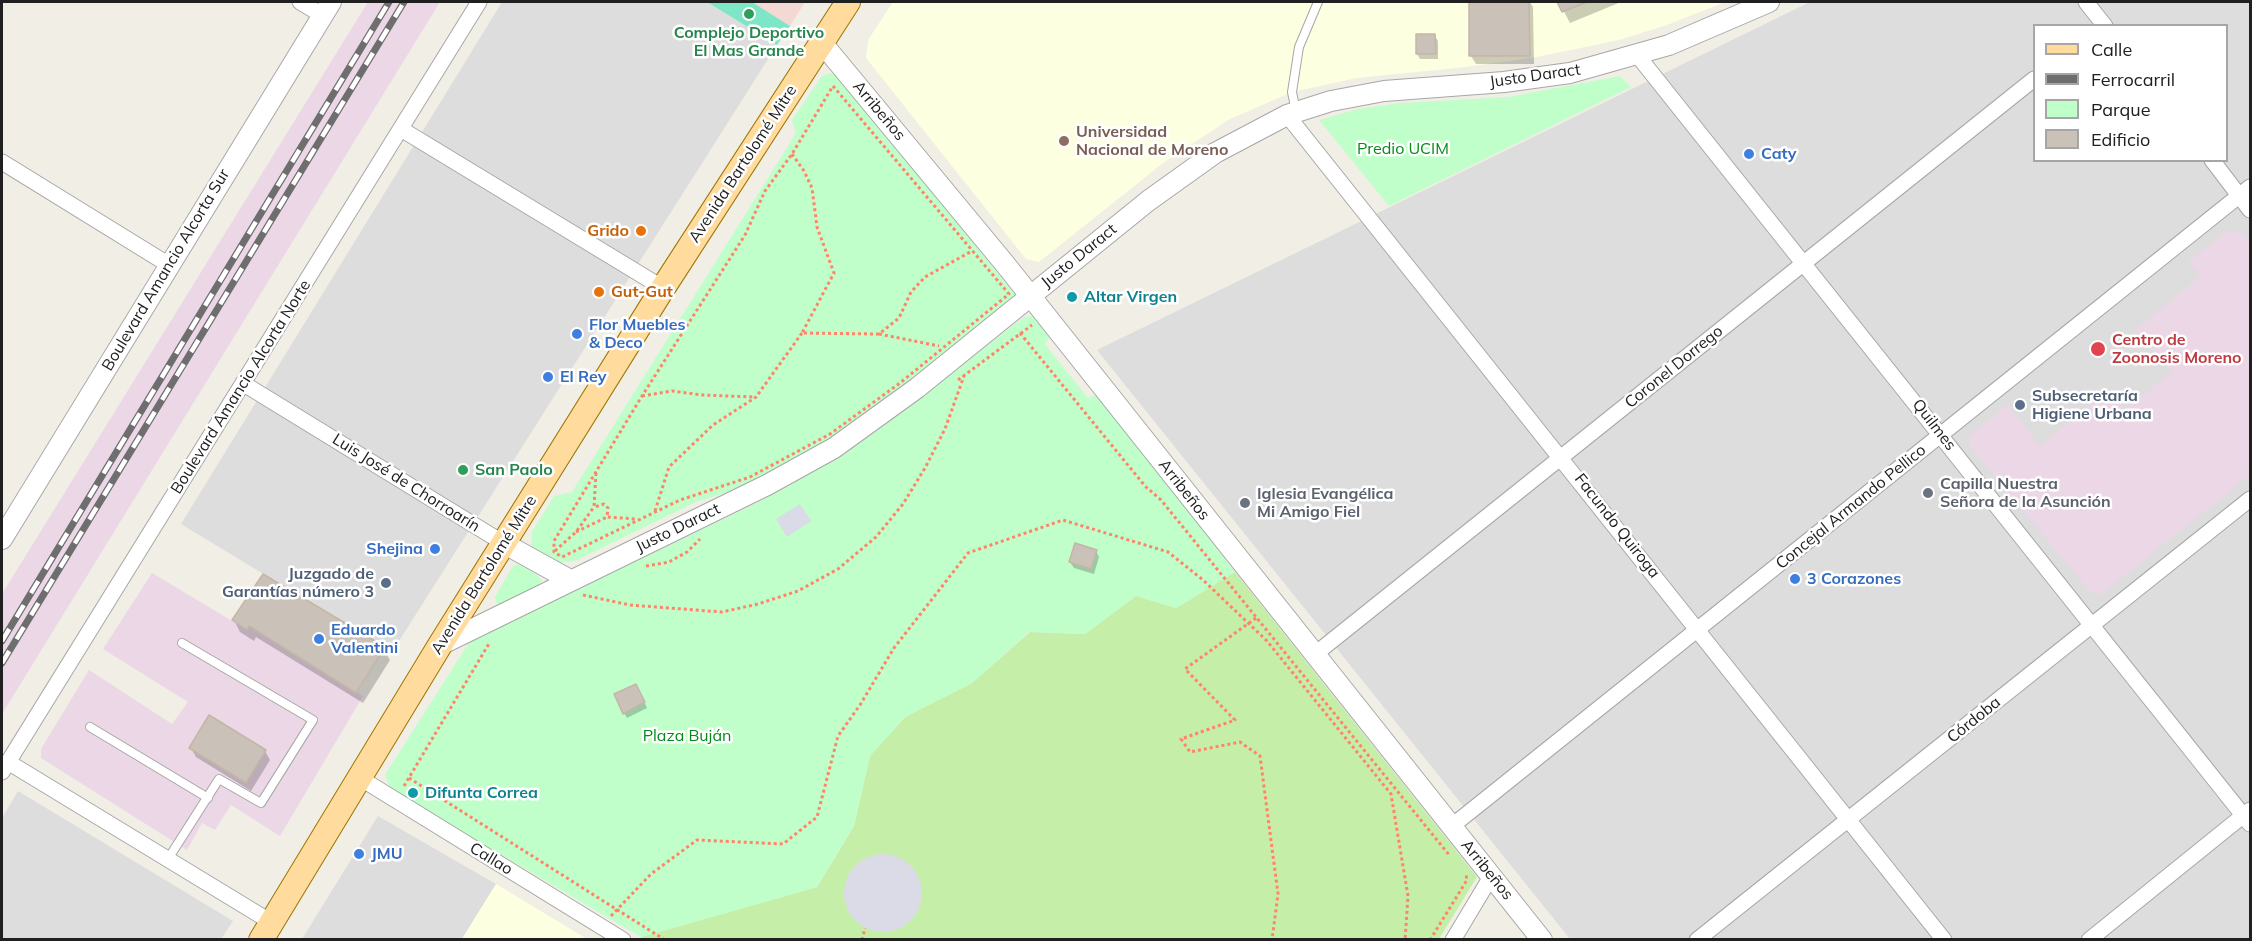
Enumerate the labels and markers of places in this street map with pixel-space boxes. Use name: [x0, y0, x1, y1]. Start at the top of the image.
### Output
marker: Complejo Deportivo El Mas Grande: [742, 7, 756, 21]
place label: Complejo Deportivo El Mas Grande: [674, 23, 824, 61]
place label: Universidad Nacional de Moreno: [1076, 122, 1228, 160]
marker: Universidad Nacional de Moreno: [1057, 134, 1071, 148]
place label: Caty: [1761, 144, 1796, 164]
marker: Caty: [1742, 147, 1756, 161]
place label: Grido: [587, 221, 629, 241]
marker: Grido: [634, 224, 648, 238]
place label: Gut-Gut: [611, 282, 673, 302]
marker: Gut-Gut: [592, 285, 606, 299]
place label: Altar Virgen: [1084, 287, 1177, 307]
marker: Altar Virgen: [1065, 290, 1079, 304]
place label: Flor Muebles & Deco: [589, 315, 686, 353]
marker: Flor Muebles & Deco: [570, 327, 584, 341]
place label: Centro de Zoonosis Moreno: [2112, 330, 2242, 368]
marker: Centro de Zoonosis Moreno: [2089, 340, 2107, 358]
place label: El Rey: [560, 367, 606, 387]
marker: El Rey: [541, 370, 555, 384]
place label: Subsecretaría Higiene Urbana: [2032, 386, 2152, 424]
marker: Subsecretaría Higiene Urbana: [2013, 398, 2027, 412]
place label: San Paolo: [475, 460, 553, 480]
marker: San Paolo: [456, 463, 470, 477]
place label: Capilla Nuestra Señora de la Asunción: [1940, 474, 2111, 512]
place label: Iglesia Evangélica Mi Amigo Fiel: [1257, 484, 1393, 522]
marker: Capilla Nuestra Señora de la Asunción: [1921, 486, 1935, 500]
marker: Iglesia Evangélica Mi Amigo Fiel: [1238, 496, 1252, 510]
place label: Shejina: [366, 539, 423, 559]
marker: Shejina: [428, 542, 442, 556]
place label: Juzgado de Garantías número 3: [222, 564, 374, 602]
place label: 3 Corazones: [1807, 569, 1901, 589]
marker: 3 Corazones: [1788, 572, 1802, 586]
marker: Juzgado de Garantías número 3: [379, 576, 393, 590]
place label: Eduardo Valentini: [331, 620, 398, 658]
marker: Eduardo Valentini: [312, 632, 326, 646]
place label: Difunta Correa: [425, 783, 538, 803]
marker: Difunta Correa: [406, 786, 420, 800]
place label: JMU: [371, 844, 403, 864]
marker: JMU: [352, 847, 366, 861]

